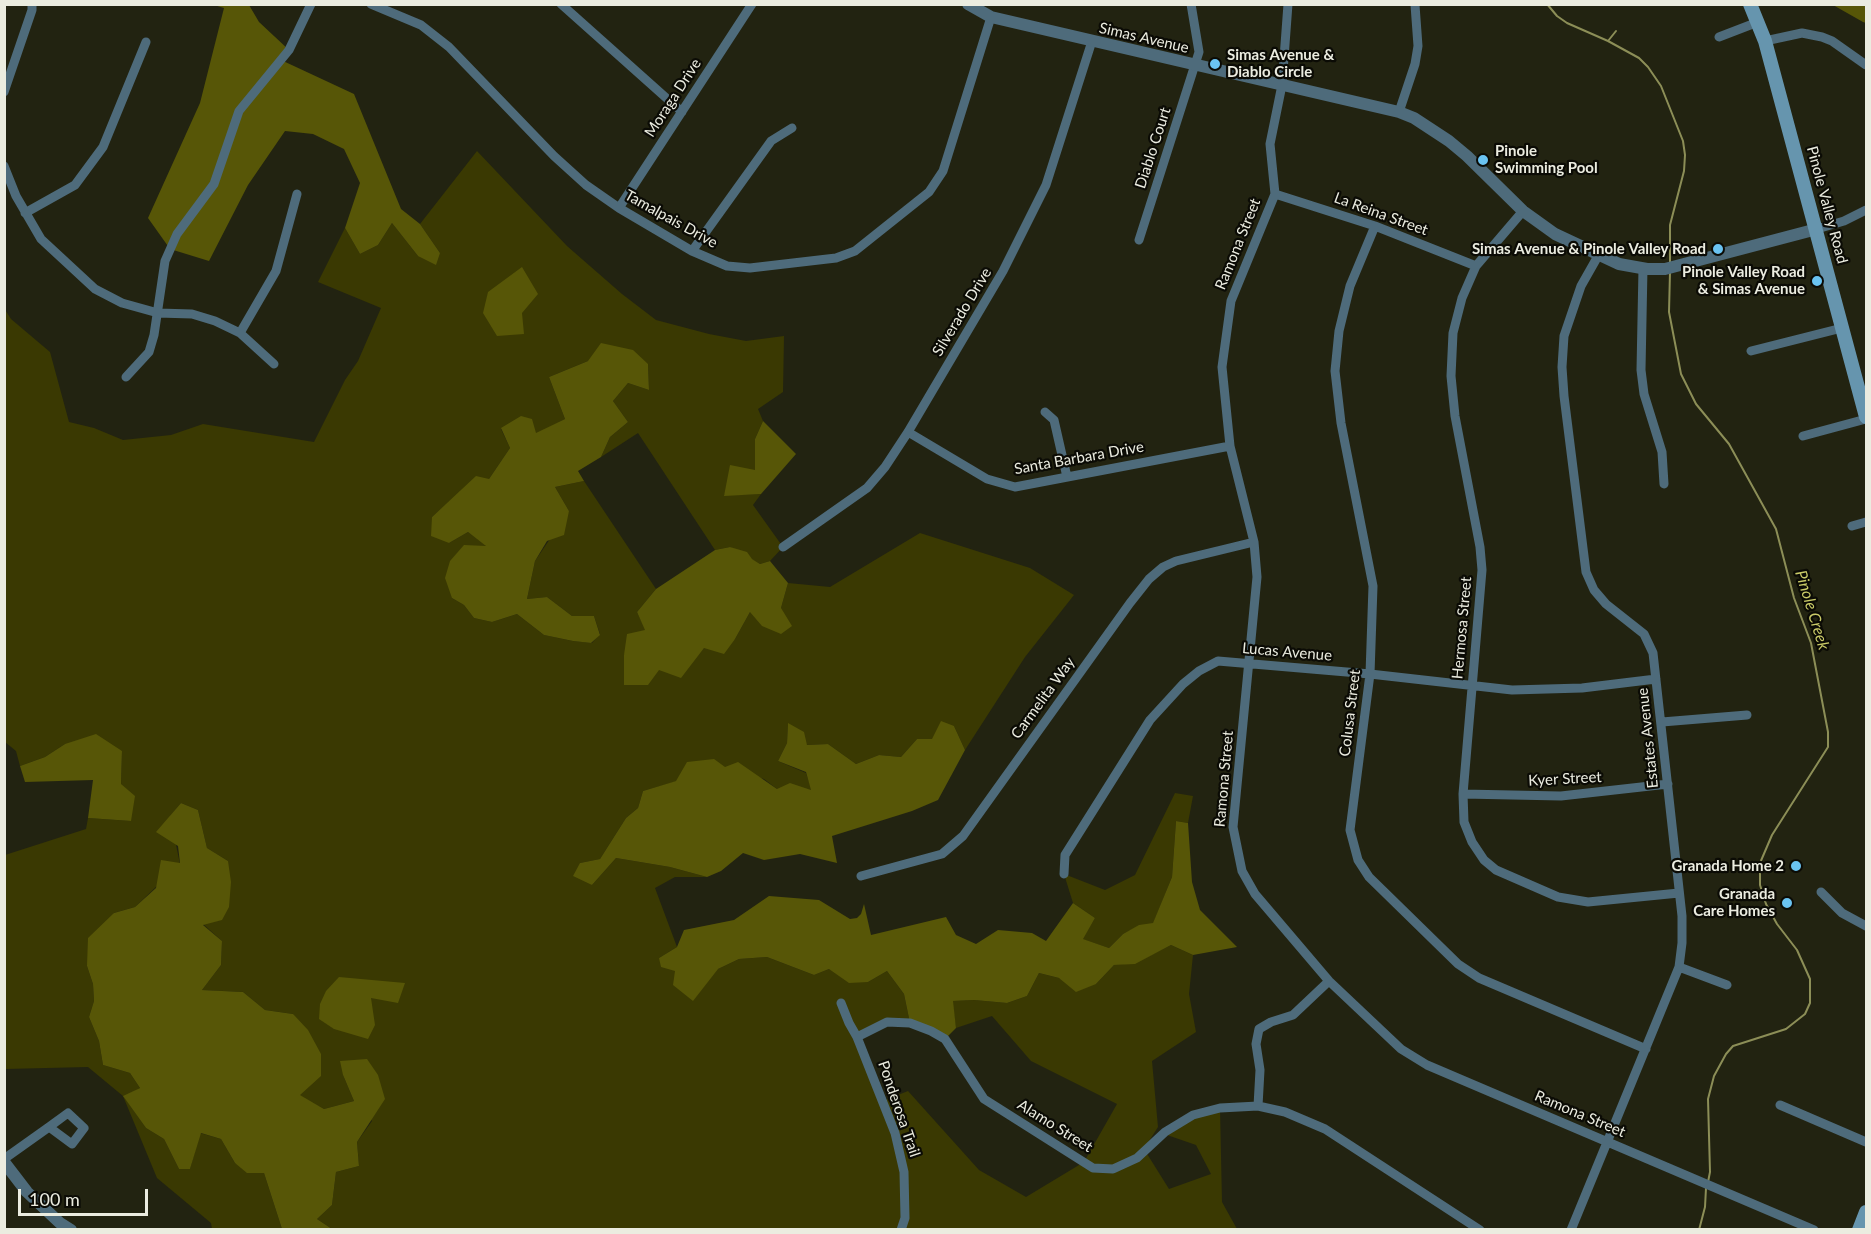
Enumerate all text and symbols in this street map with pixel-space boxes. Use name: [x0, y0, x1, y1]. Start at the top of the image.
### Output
street label: Simas Avenue: [1097, 19, 1191, 57]
place label: Simas Avenue & Diablo Circle: [1227, 46, 1334, 81]
street label: Moraga Drive: [641, 55, 705, 141]
marker: Simas Avenue & Diablo Circle: [1208, 57, 1222, 71]
street label: Diablo Court: [1131, 105, 1175, 191]
place label: Pinole Swimming Pool: [1495, 142, 1598, 177]
street label: Pinole Valley Road: [1803, 144, 1851, 266]
marker: Pinole Swimming Pool: [1476, 153, 1490, 167]
street label: Tamalpais Drive: [621, 186, 721, 252]
street label: La Reina Street: [1332, 189, 1430, 239]
street label: Ramona Street: [1212, 196, 1264, 292]
place label: Simas Avenue & Pinole Valley Road: [1472, 240, 1706, 258]
marker: Simas Avenue & Pinole Valley Road: [1711, 242, 1725, 256]
place label: Pinole Valley Road & Simas Avenue: [1682, 263, 1805, 298]
street label: Silverado Drive: [929, 265, 995, 359]
marker: Pinole Valley Road & Simas Avenue: [1810, 274, 1824, 288]
street label: Santa Barbara Drive: [1013, 438, 1145, 478]
water label: Pinole Creek: [1791, 568, 1833, 652]
street label: Hermosa Street: [1449, 576, 1475, 680]
street label: Lucas Avenue: [1241, 639, 1333, 665]
street label: Carmelita Way: [1007, 654, 1079, 742]
street label: Colusa Street: [1336, 668, 1364, 758]
street label: Estates Avenue: [1634, 687, 1662, 789]
street label: Ramona Street: [1211, 730, 1237, 828]
street label: Kyer Street: [1528, 768, 1602, 790]
place label: Granada Home 2: [1671, 857, 1784, 875]
marker: Granada Home 2: [1789, 859, 1803, 873]
place label: Granada Care Homes: [1693, 885, 1775, 920]
marker: Granada Care Homes: [1780, 896, 1794, 910]
street label: Ponderosa Trail: [874, 1059, 924, 1159]
street label: Ramona Street: [1532, 1087, 1628, 1141]
street label: Alamo Street: [1014, 1096, 1096, 1156]
scale bar: [21, 1177, 152, 1215]
text: 100 m: [29, 1188, 80, 1210]

